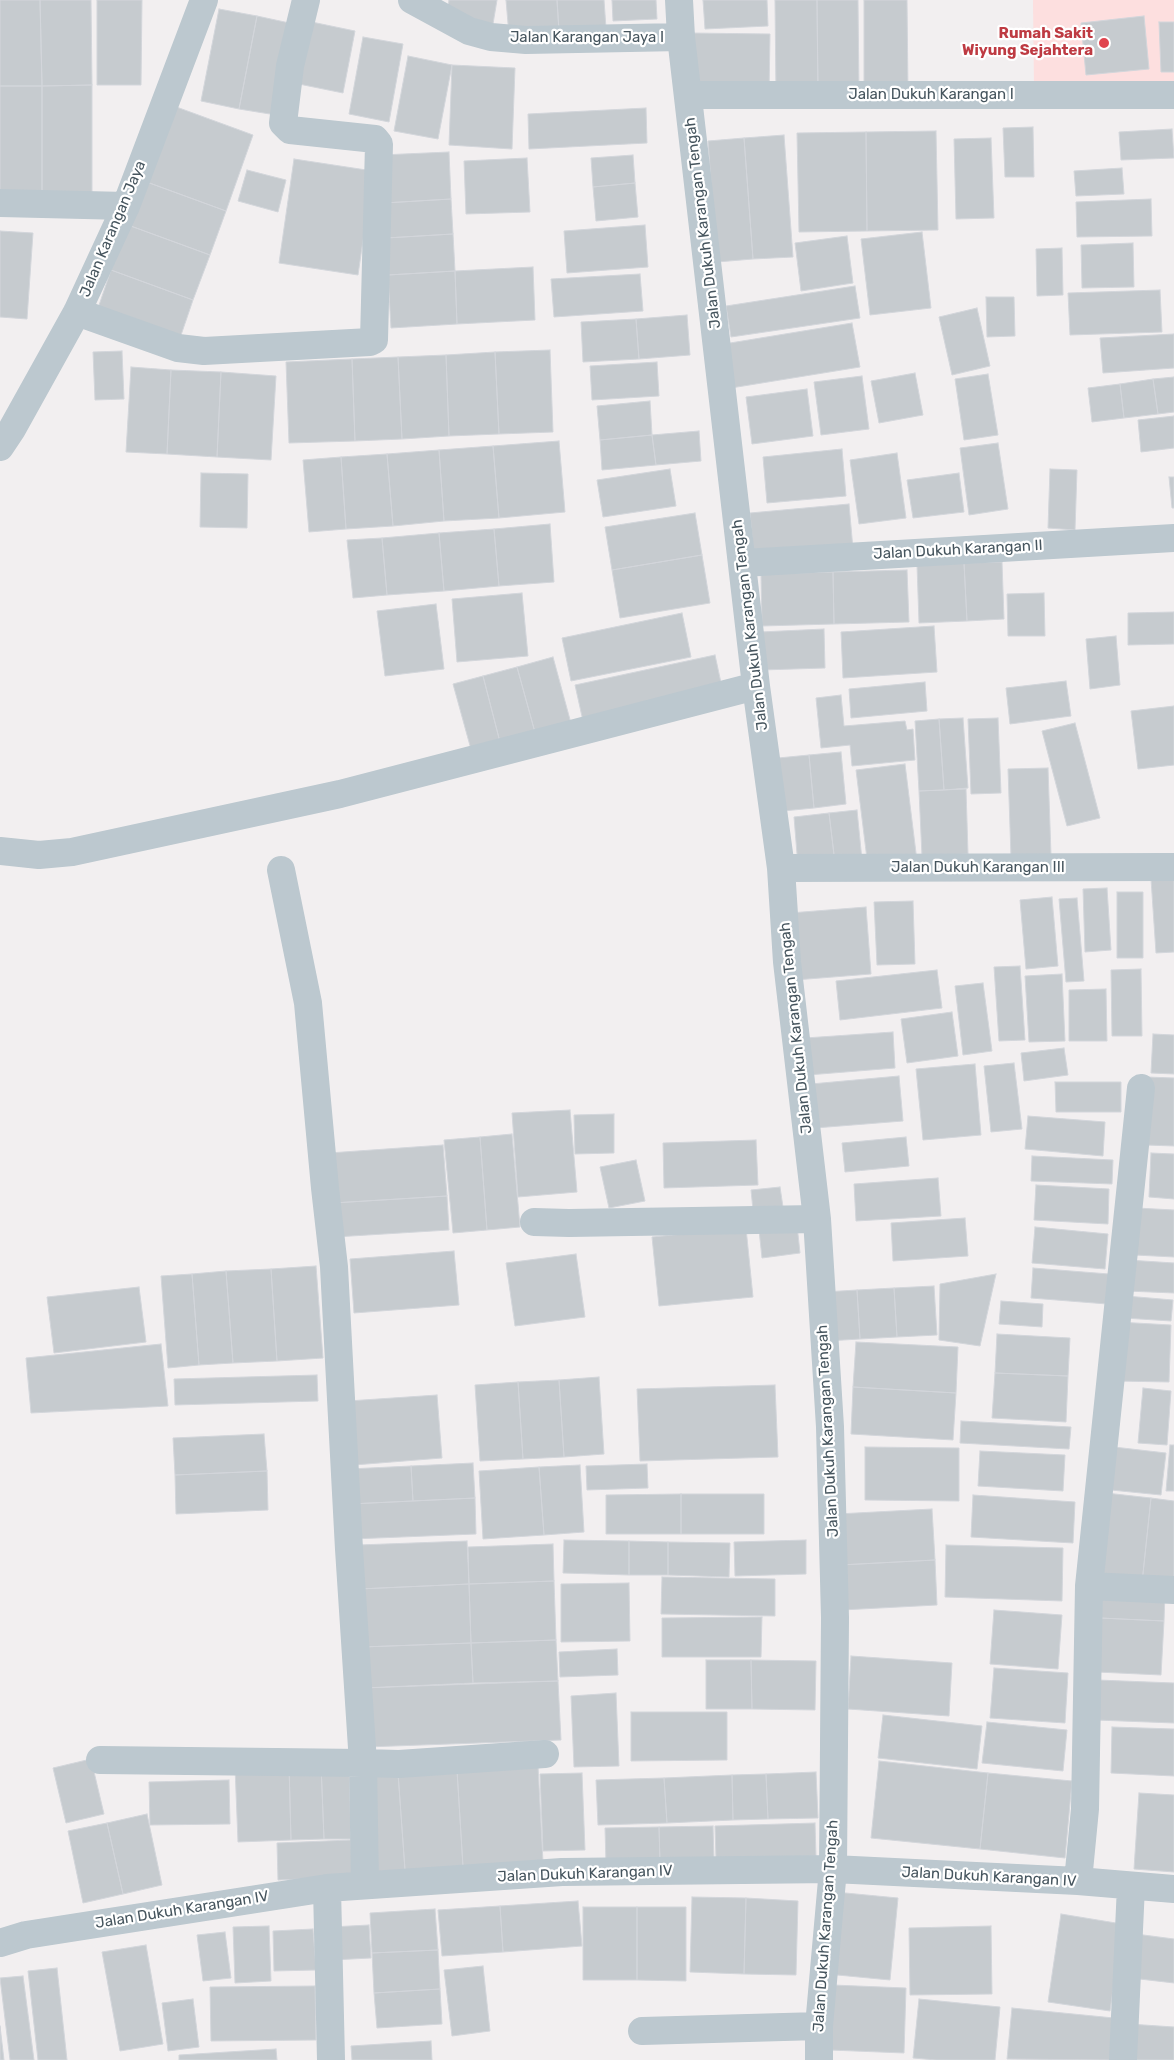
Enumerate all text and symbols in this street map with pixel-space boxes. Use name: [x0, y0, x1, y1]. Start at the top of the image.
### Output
place label: Rumah Sakit Wiyung Sejahtera: [962, 25, 1093, 60]
street label: Jalan Karangan Jaya I: [510, 29, 664, 47]
marker: Rumah Sakit Wiyung Sejahtera: [1097, 36, 1111, 50]
street label: Jalan Dukuh Karangan I: [848, 86, 1014, 104]
street label: Jalan Dukuh Karangan Tengah: [681, 116, 725, 330]
street label: Jalan Karangan Jaya: [76, 158, 150, 300]
street label: Jalan Dukuh Karangan Tengah: [728, 518, 772, 732]
street label: Jalan Dukuh Karangan II: [873, 537, 1043, 563]
street label: Jalan Dukuh Karangan III: [891, 859, 1065, 877]
street label: Jalan Dukuh Karangan Tengah: [776, 921, 816, 1135]
street label: Jalan Dukuh Karangan Tengah: [813, 1324, 843, 1538]
street label: Jalan Dukuh Karangan Tengah: [810, 1819, 842, 2033]
street label: Jalan Dukuh Karangan IV: [497, 1862, 673, 1886]
street label: Jalan Dukuh Karangan IV: [901, 1863, 1077, 1891]
street label: Jalan Dukuh Karangan IV: [94, 1887, 270, 1933]

